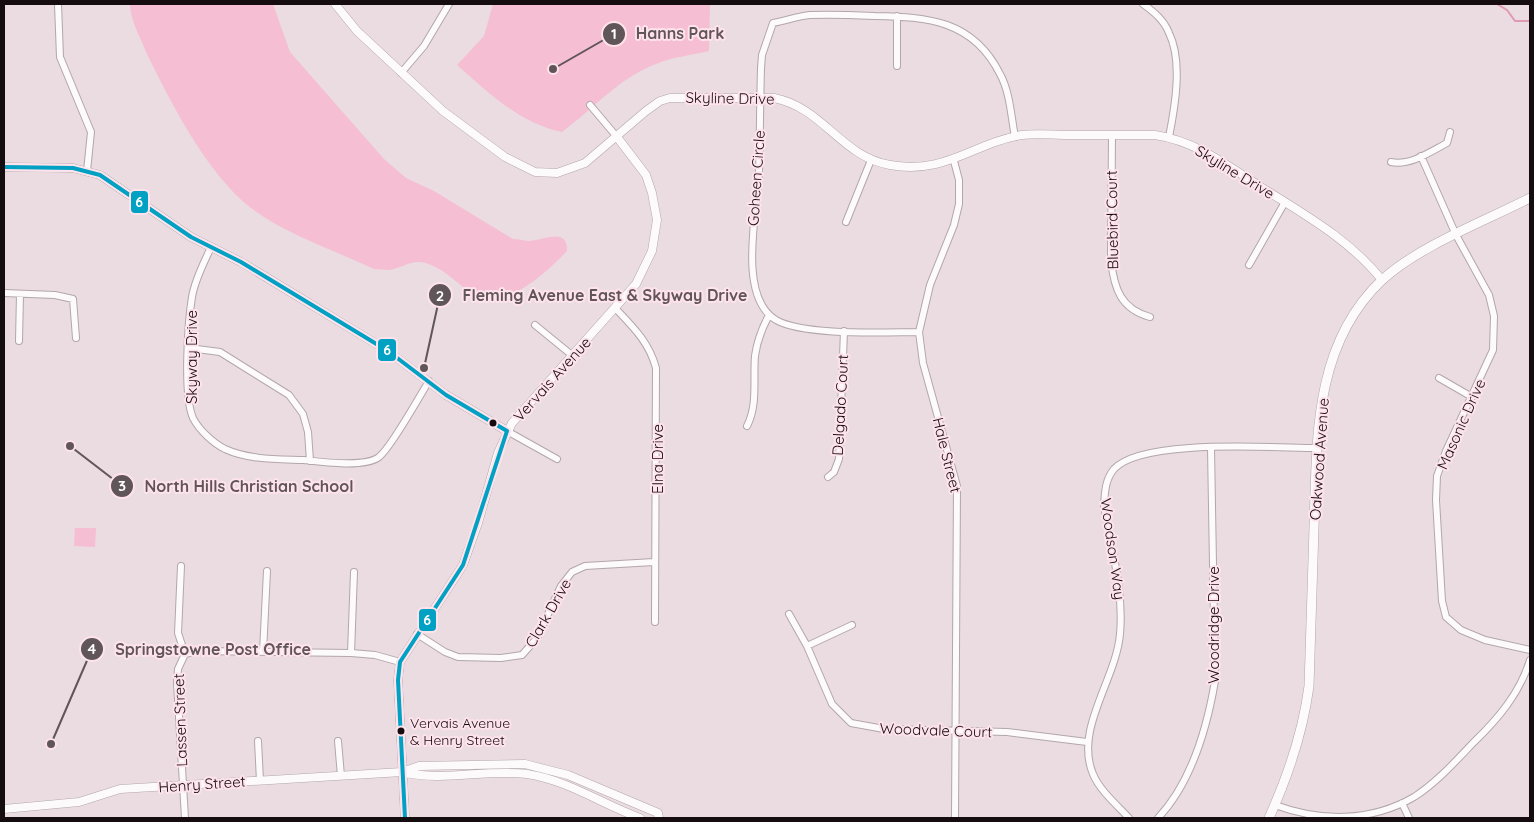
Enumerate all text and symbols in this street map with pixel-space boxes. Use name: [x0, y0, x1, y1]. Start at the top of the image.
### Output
callout: Hanns Park: [601, 18, 735, 49]
text: Hanns Park: [636, 23, 724, 43]
text: 1: [611, 24, 617, 43]
street label: Skyline Drive: [685, 88, 775, 108]
street label: Goheen Circle: [743, 130, 769, 226]
street label: Skyline Drive: [1192, 141, 1278, 203]
street label: Bluebird Court: [1102, 170, 1122, 270]
line badge: 6: [130, 190, 149, 214]
text: 6: [135, 193, 143, 211]
callout: Fleming Avenue East & Skyway Drive: [428, 280, 758, 311]
text: Fleming Avenue East & Skyway Drive: [463, 285, 747, 305]
text: 2: [436, 286, 444, 305]
street label: Skyway Drive: [182, 310, 201, 404]
street label: Vervais Avenue: [509, 333, 595, 425]
line badge: 6: [377, 338, 397, 362]
text: 6: [383, 341, 391, 359]
street label: Delgado Court: [828, 354, 852, 456]
street label: Masonic Drive: [1433, 376, 1489, 472]
street label: Oakwood Avenue: [1305, 397, 1333, 521]
street label: Hale Street: [928, 415, 966, 495]
unlabelled marker: [488, 418, 498, 428]
street label: Elna Drive: [648, 424, 667, 494]
callout: North Hills Christian School: [110, 471, 364, 502]
text: 3: [118, 476, 126, 495]
text: North Hills Christian School: [145, 476, 353, 496]
street label: Woodson Way: [1096, 497, 1130, 601]
street label: Woodridge Drive: [1204, 566, 1223, 684]
street label: Clark Drive: [521, 575, 575, 651]
line badge: 6: [418, 608, 437, 632]
text: 6: [423, 611, 431, 629]
callout: Springstowne Post Office: [80, 634, 320, 665]
text: 4: [88, 639, 97, 658]
text: Springstowne Post Office: [115, 639, 311, 659]
street label: Lassen Street: [169, 673, 191, 767]
place label: Vervais Avenue & Henry Street: [410, 714, 510, 749]
street label: Woodvale Court: [879, 719, 993, 741]
marker: Vervais Avenue & Henry Street: [396, 726, 406, 736]
street label: Henry Street: [158, 771, 246, 797]

